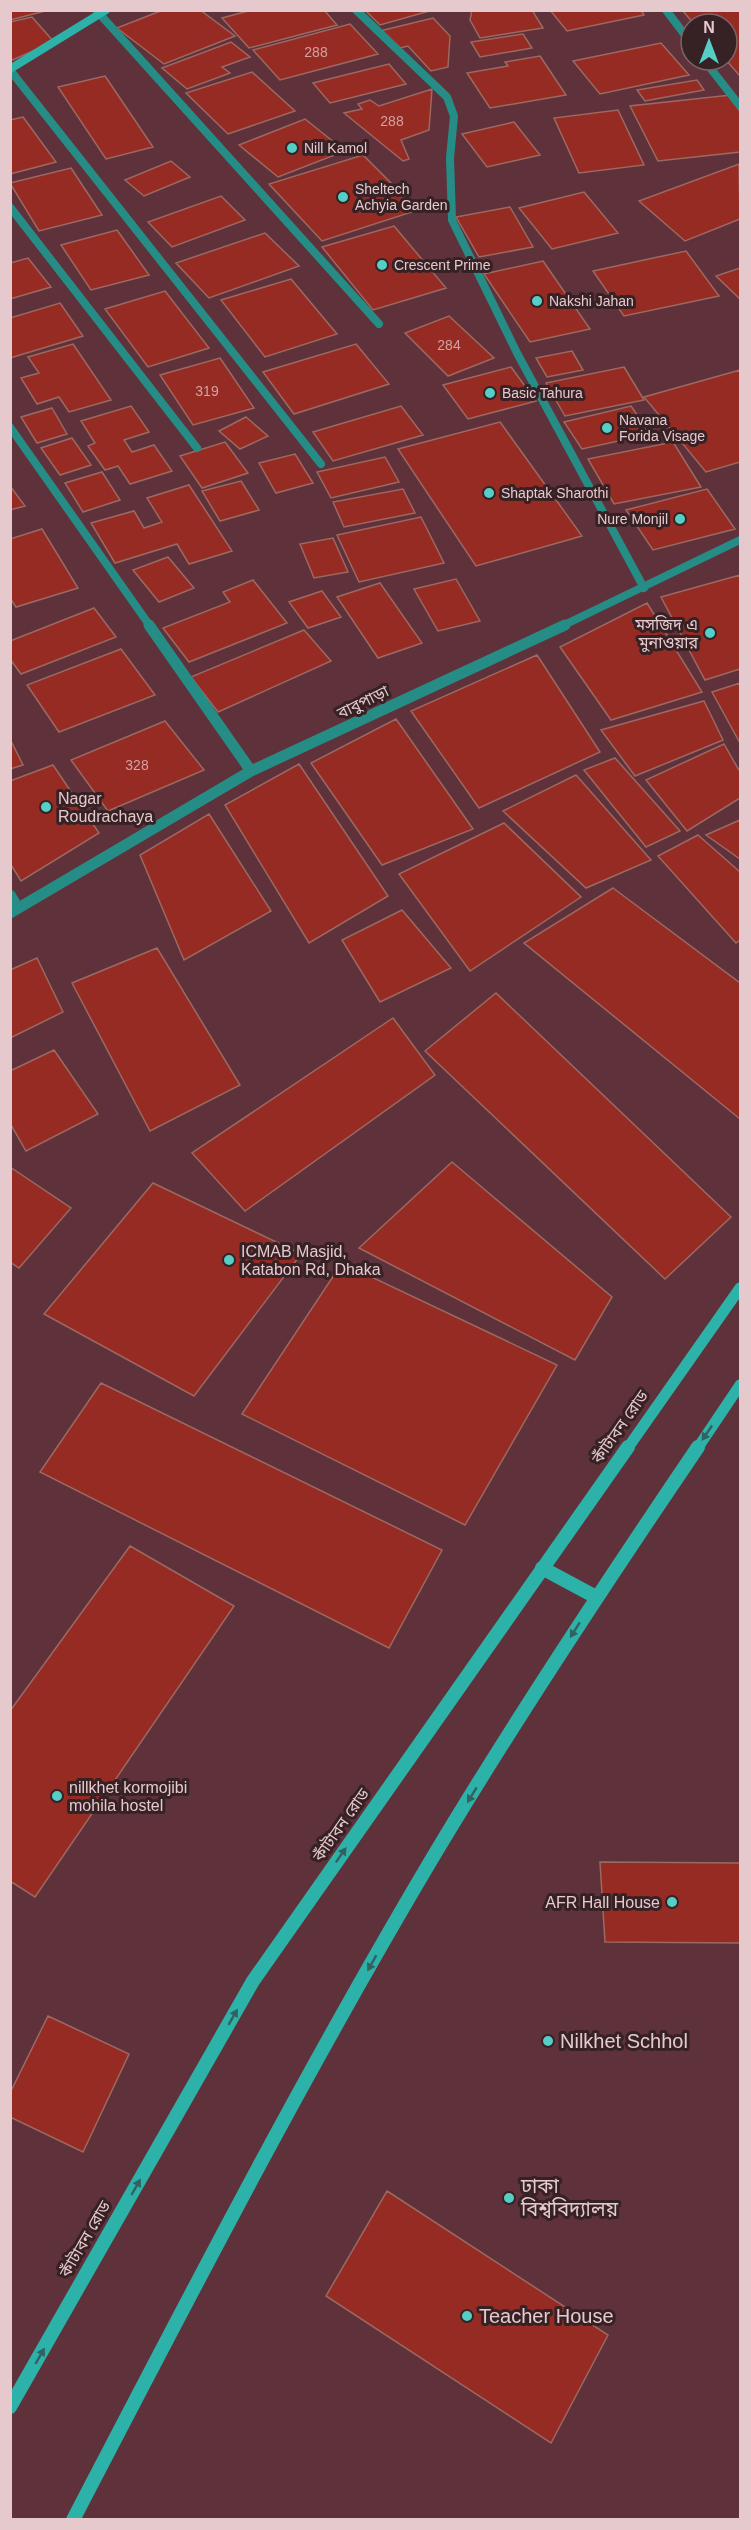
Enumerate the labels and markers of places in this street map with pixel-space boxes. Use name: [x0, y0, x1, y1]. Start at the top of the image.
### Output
place label: Nill Kamol: [304, 140, 367, 156]
marker: Nill Kamol: [285, 141, 299, 155]
place label: Sheltech Achyia Garden: [355, 181, 448, 213]
marker: Sheltech Achyia Garden: [336, 190, 350, 204]
place label: Crescent Prime: [394, 257, 491, 273]
marker: Crescent Prime: [375, 258, 389, 272]
place label: Nakshi Jahan: [549, 293, 634, 309]
marker: Nakshi Jahan: [530, 294, 544, 308]
place label: Basic Tahura: [502, 385, 583, 401]
marker: Basic Tahura: [483, 386, 497, 400]
place label: Navana Forida Visage: [619, 412, 705, 444]
marker: Navana Forida Visage: [600, 421, 614, 435]
place label: Shaptak Sharothi: [501, 485, 608, 501]
marker: Shaptak Sharothi: [482, 486, 496, 500]
place label: Nure Monjil: [597, 511, 668, 527]
marker: Nure Monjil: [673, 512, 687, 526]
place label: মসজিদ এ মুনাওয়ার: [634, 615, 698, 652]
marker: মসজিদ এ মুনাওয়ার: [703, 626, 717, 640]
place label: Nagar Roudrachaya: [58, 790, 153, 825]
marker: Nagar Roudrachaya: [39, 800, 53, 814]
place label: ICMAB Masjid, Katabon Rd, Dhaka: [241, 1243, 381, 1278]
marker: ICMAB Masjid, Katabon Rd, Dhaka: [222, 1253, 236, 1267]
place label: nillkhet kormojibi mohila hostel: [69, 1779, 187, 1814]
marker: nillkhet kormojibi mohila hostel: [50, 1789, 64, 1803]
place label: AFR Hall House: [545, 1894, 660, 1911]
marker: AFR Hall House: [665, 1895, 679, 1909]
place label: Nilkhet Schhol: [560, 2030, 688, 2052]
marker: Nilkhet Schhol: [541, 2034, 555, 2048]
place label: ঢাকা বিশ্ববিদ্যালয়: [520, 2175, 618, 2220]
marker: ঢাকা বিশ্ববিদ্যালয়: [502, 2191, 516, 2205]
place label: Teacher House: [479, 2305, 614, 2327]
marker: Teacher House: [460, 2309, 474, 2323]

